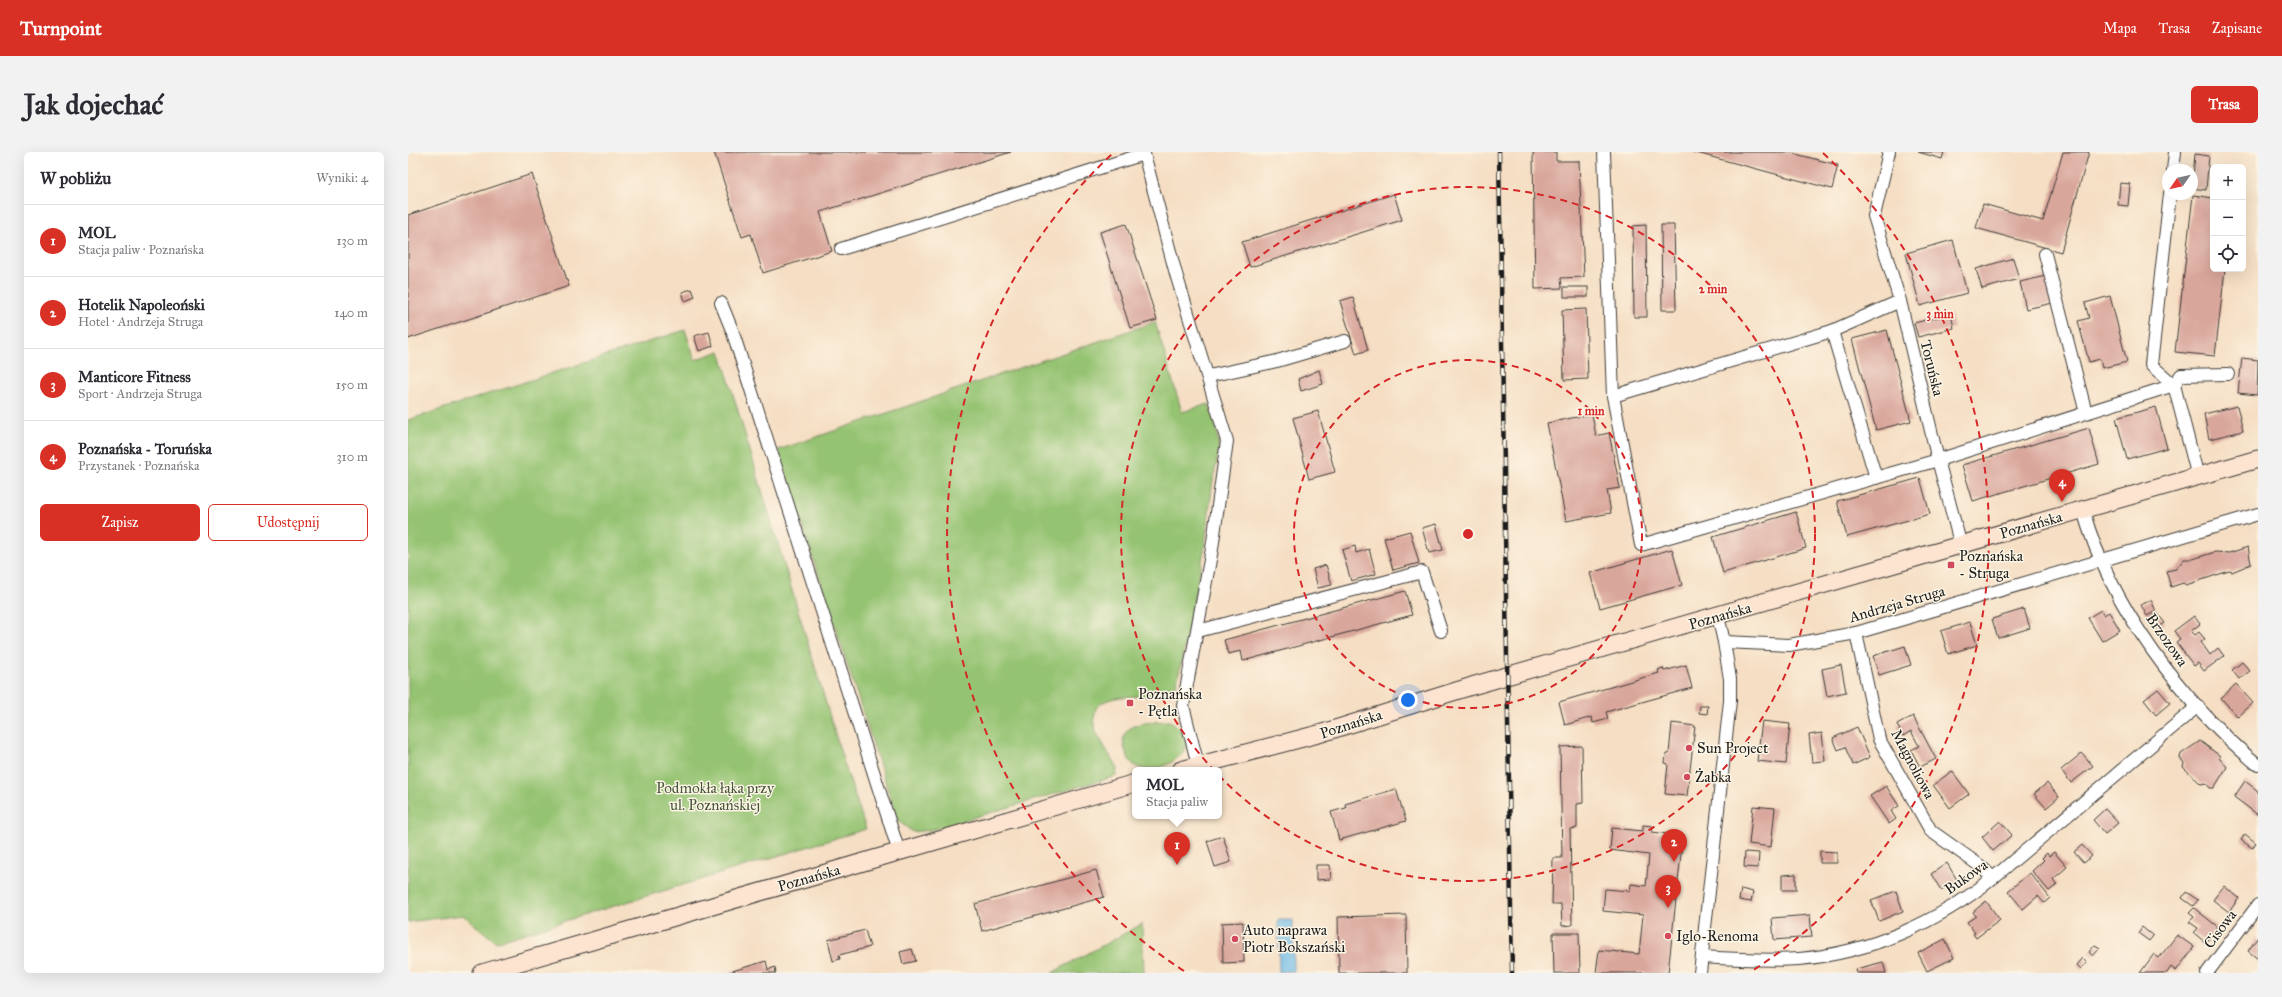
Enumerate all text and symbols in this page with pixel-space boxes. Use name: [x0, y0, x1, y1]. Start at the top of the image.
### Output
text: Turnpoint: [20, 17, 102, 40]
text: Mapa: [2103, 20, 2137, 37]
text: Trasa: [2159, 20, 2190, 37]
text: Zapisane: [2212, 20, 2262, 37]
button: Trasa: [2191, 86, 2258, 123]
text: Jak dojechać: [24, 87, 163, 122]
north arrow: [2162, 164, 2198, 200]
map controls: [2210, 164, 2246, 272]
button: +: [2210, 164, 2246, 200]
text: W pobliżu: [40, 168, 111, 189]
text: Wyniki: 4: [316, 170, 368, 186]
button: −: [2210, 200, 2246, 236]
text: MOL: [78, 224, 116, 242]
text: 1: [50, 233, 56, 249]
text: 130 m: [336, 233, 368, 249]
button: locate: [2210, 236, 2246, 272]
text: Stacja paliw · Poznańska: [78, 242, 204, 258]
text: 2 min: [1699, 282, 1728, 296]
text: Hotelik Napoleoński: [78, 296, 205, 314]
text: 2: [50, 305, 56, 321]
text: 140 m: [334, 305, 368, 321]
text: 3 min: [1926, 307, 1954, 322]
text: Hotel · Andrzeja Struga: [78, 314, 203, 330]
street label: Toruńska: [1916, 338, 1948, 399]
text: Manticore Fitness: [78, 368, 191, 386]
text: 3: [50, 377, 56, 393]
text: 150 m: [336, 377, 368, 393]
text: Sport · Andrzeja Struga: [78, 386, 202, 402]
text: 1 min: [1577, 404, 1605, 418]
text: Poznańska - Toruńska: [78, 440, 212, 458]
text: 4: [49, 449, 57, 465]
text: 310 m: [336, 449, 368, 465]
text: Przystanek · Poznańska: [78, 458, 200, 474]
pin: 4: [2049, 469, 2075, 502]
button: Zapisz: [40, 504, 200, 541]
button: Udostępnij: [208, 504, 368, 541]
street label: Poznańska: [1998, 507, 2065, 542]
centre of rings: [1461, 527, 1475, 541]
place label: Poznańska - Struga: [1959, 547, 2024, 582]
marker: Poznańska - Struga: [1946, 560, 1956, 570]
street label: Andrzeja Struga: [1846, 582, 1948, 627]
street label: Poznańska: [1687, 598, 1754, 633]
street label: Brzozowa: [2142, 610, 2192, 671]
place label: Poznańska - Pętla: [1138, 685, 1203, 720]
your location: [1398, 690, 1418, 710]
marker: Poznańska - Pętla: [1125, 698, 1135, 708]
street label: Poznańska: [1318, 705, 1385, 742]
street label: Magnoliowa: [1887, 726, 1939, 803]
place label: Sun Project: [1697, 739, 1769, 757]
marker: Sun Project: [1684, 743, 1694, 753]
popup: [1132, 767, 1222, 819]
place label: Żabka: [1695, 768, 1732, 786]
marker: Żabka: [1682, 772, 1692, 782]
text: MOL: [1146, 776, 1184, 794]
park label: Podmokła łąka przy ul. Poznańskiej: [656, 779, 775, 814]
text: Stacja paliw: [1146, 794, 1208, 810]
pin: 2: [1661, 829, 1687, 862]
pin: 1: [1164, 832, 1190, 865]
street label: Bukowa: [1941, 855, 1992, 898]
street label: Poznańska: [776, 860, 843, 895]
pin: 3: [1655, 875, 1681, 908]
street label: Cisowa: [2200, 906, 2241, 952]
place label: Auto naprawa Piotr Bokszański: [1242, 921, 1345, 956]
place label: Iglo-Renoma: [1676, 927, 1759, 945]
marker: Iglo-Renoma: [1663, 931, 1673, 941]
marker: Auto naprawa Piotr Bokszański: [1230, 934, 1240, 944]

